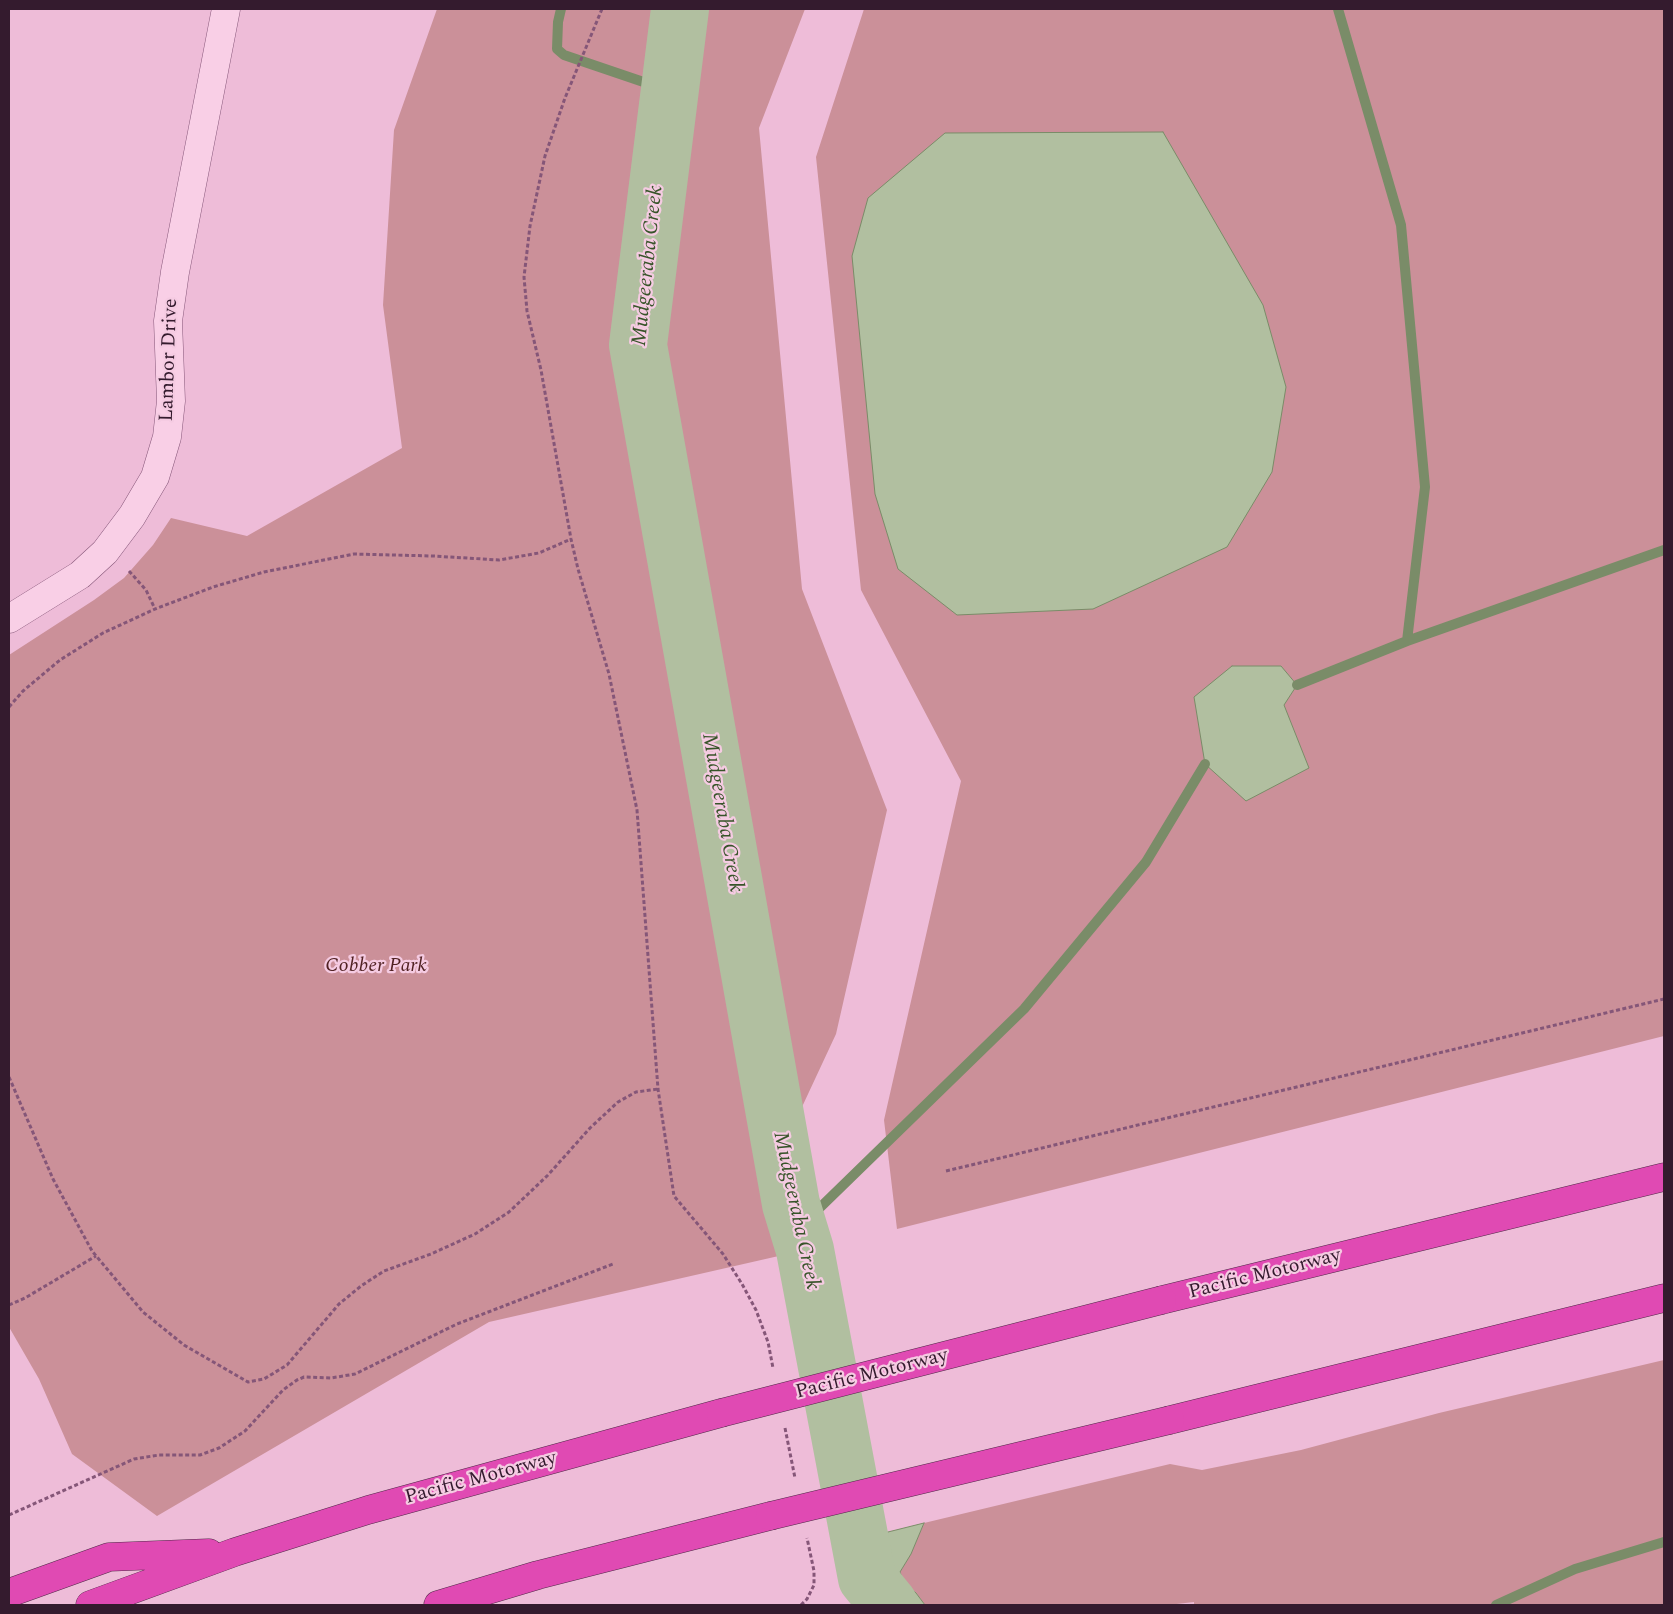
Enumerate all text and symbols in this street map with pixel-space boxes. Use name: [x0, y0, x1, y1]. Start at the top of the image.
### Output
water label: Mudgeeraba Creek: [628, 185, 670, 347]
street label: Lambor Drive: [156, 298, 184, 422]
water label: Mudgeeraba Creek: [695, 731, 747, 895]
park label: Cobber Park: [325, 955, 427, 979]
water label: Mudgeeraba Creek: [766, 1130, 824, 1292]
street label: Pacific Motorway: [1187, 1245, 1343, 1305]
street label: Pacific Motorway: [794, 1345, 950, 1405]
street label: Pacific Motorway: [403, 1447, 559, 1511]

